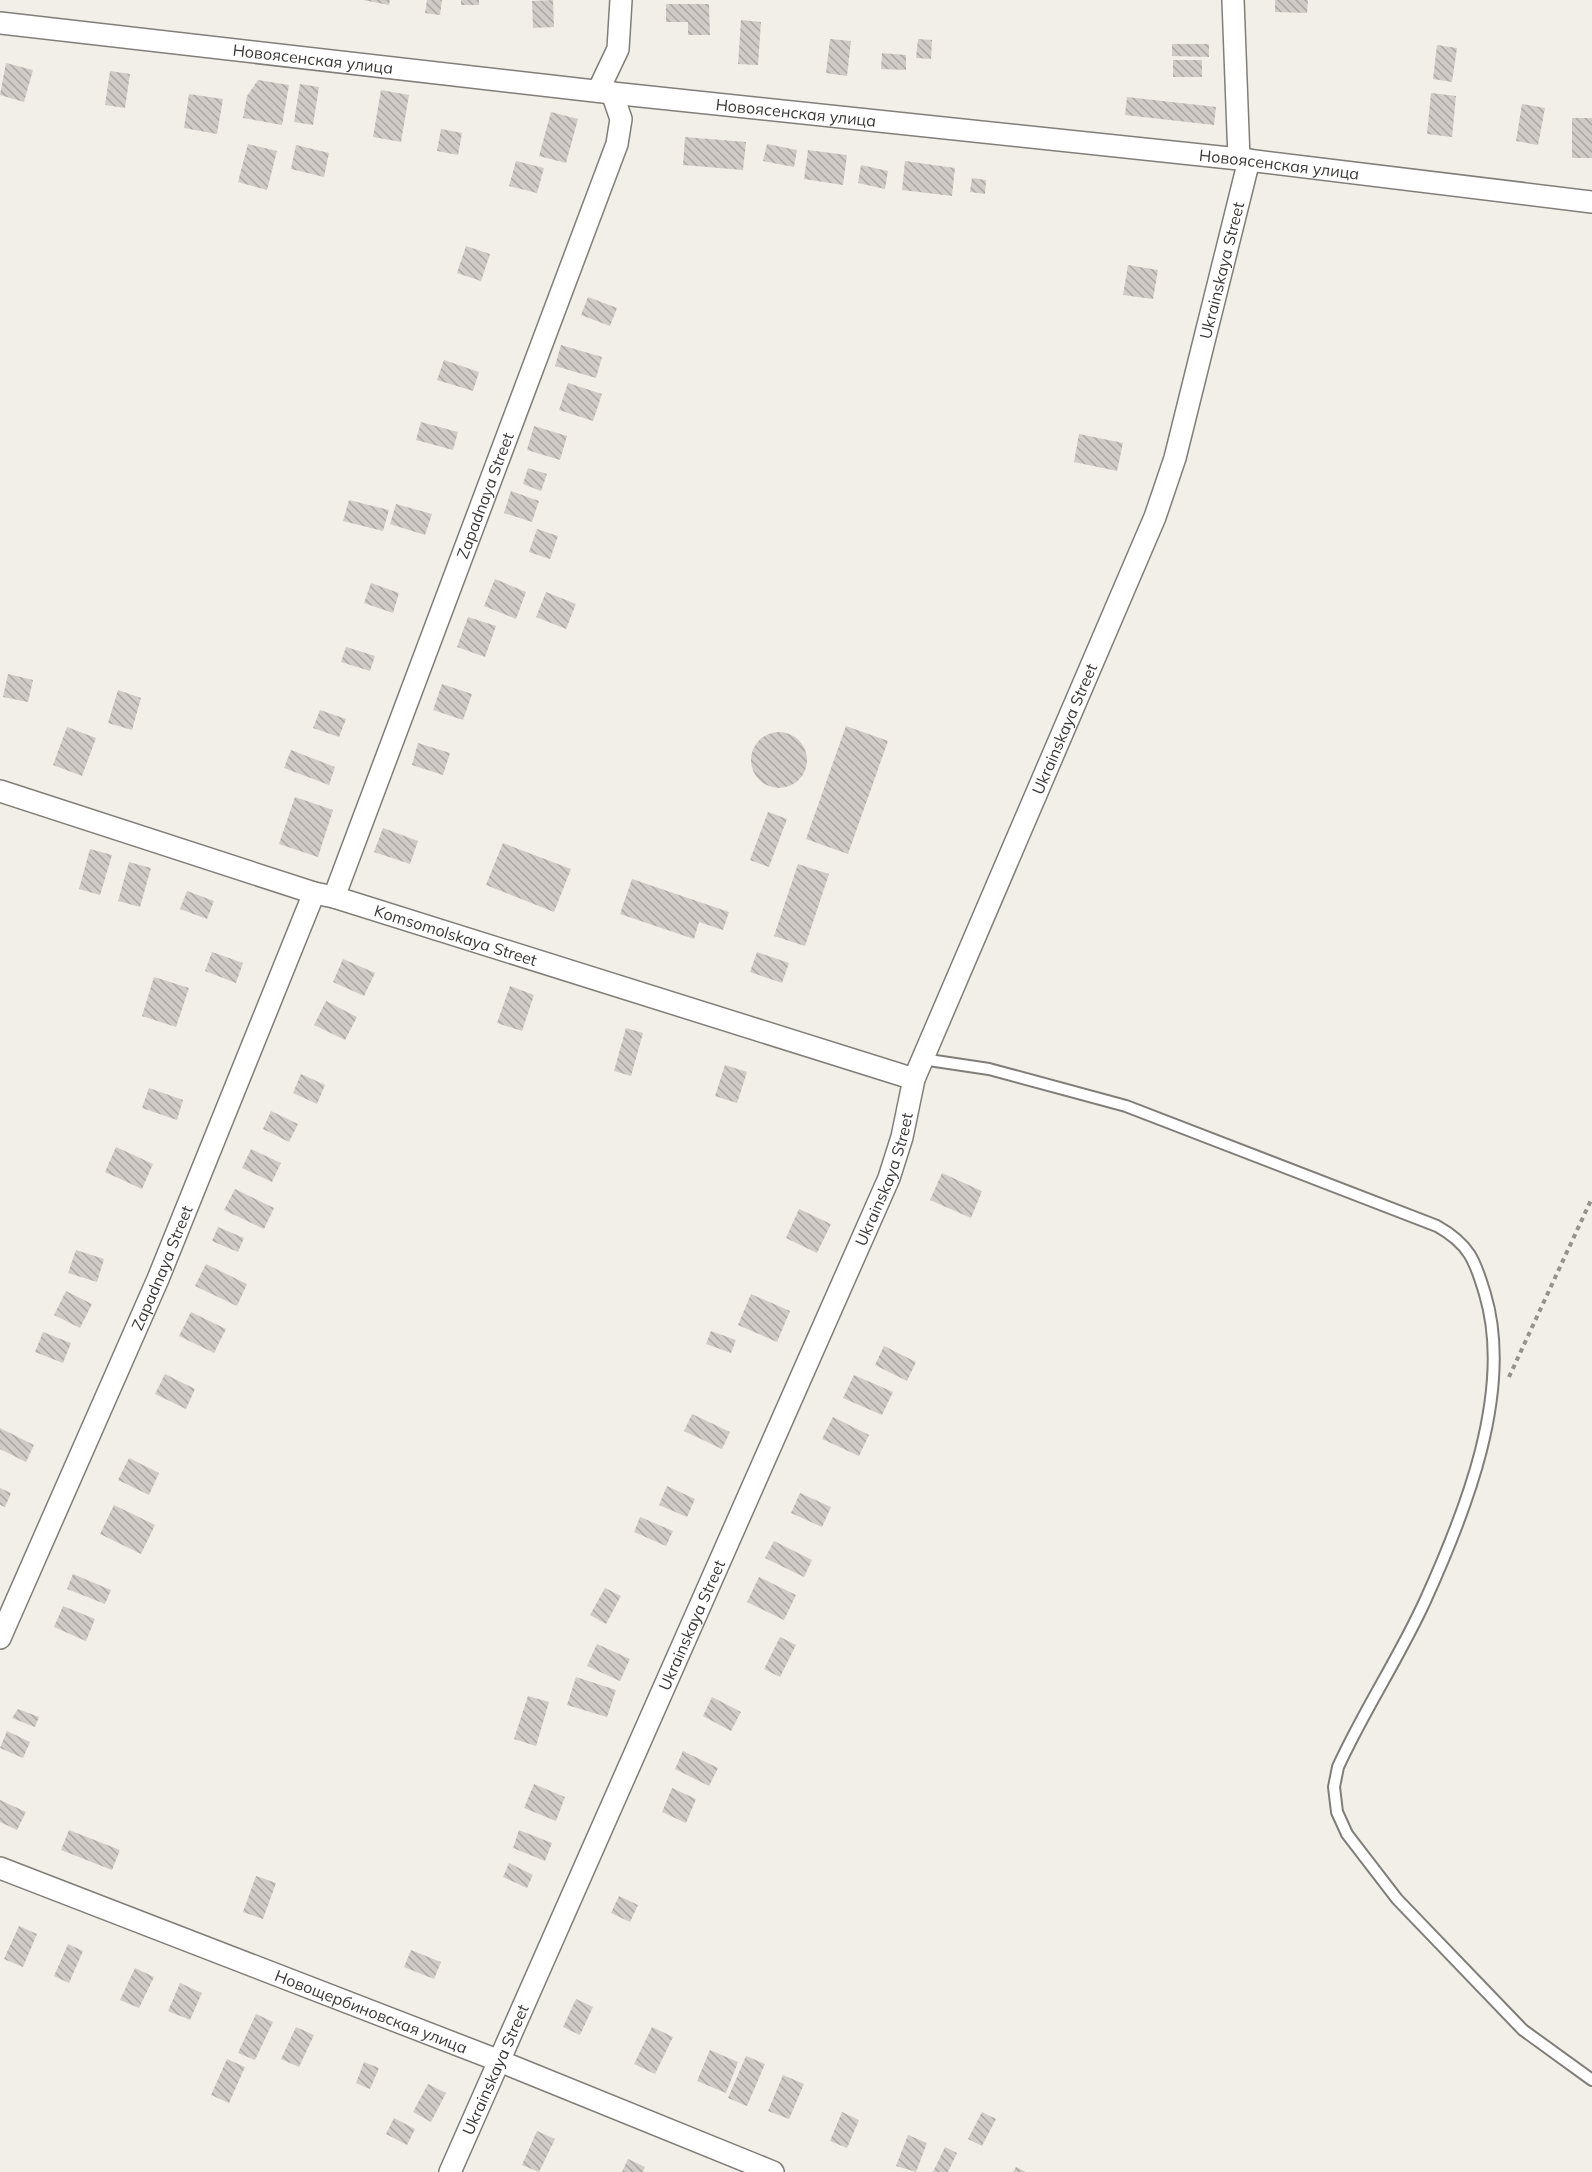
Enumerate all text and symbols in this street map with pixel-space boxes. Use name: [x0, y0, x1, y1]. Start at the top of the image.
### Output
street label: Новоясенская улица: [232, 40, 394, 78]
street label: Новоясенская улица: [715, 94, 877, 131]
street label: Новоясенская улица: [1198, 145, 1360, 184]
street label: Ukrainskaya Street: [1195, 199, 1248, 341]
street label: Zapadnaya Street: [452, 429, 518, 561]
street label: Ukrainskaya Street: [1027, 660, 1101, 797]
street label: Komsomolskaya Street: [372, 900, 540, 970]
street label: Ukrainskaya Street: [850, 1110, 917, 1249]
street label: Zapadnaya Street: [127, 1202, 197, 1333]
street label: Ukrainskaya Street: [654, 1556, 729, 1693]
street label: Новощербиновская улица: [272, 1965, 470, 2058]
street label: Ukrainskaya Street: [458, 2001, 533, 2138]

